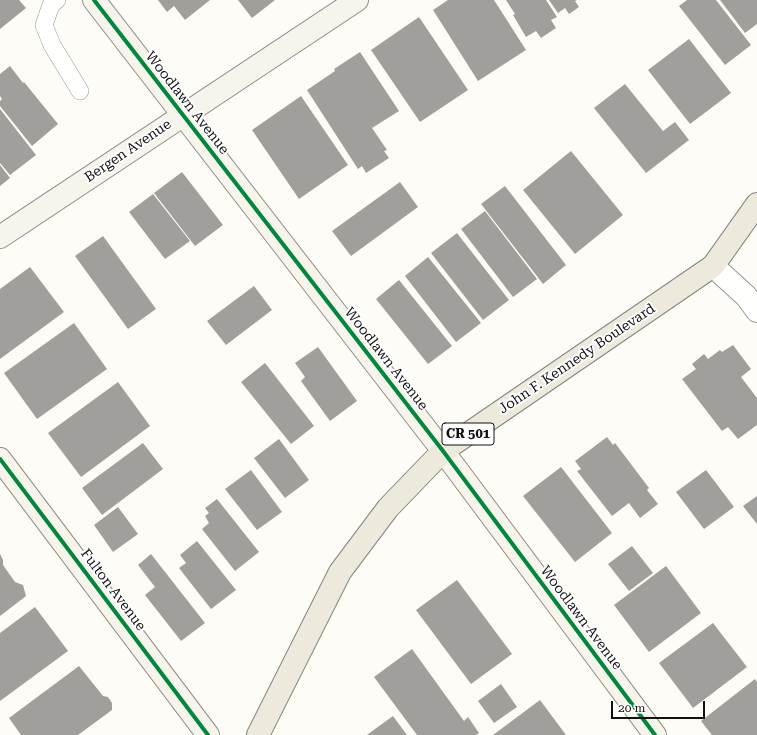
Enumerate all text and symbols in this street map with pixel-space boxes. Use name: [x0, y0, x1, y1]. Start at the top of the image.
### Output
street label: Woodlawn Avenue: [142, 48, 232, 158]
street label: Bergen Avenue: [82, 116, 174, 186]
street label: John F. Kennedy Boulevard: [496, 300, 658, 418]
street label: Woodlawn Avenue: [341, 304, 431, 414]
road number: CR 501: [442, 423, 494, 445]
street label: Fulton Avenue: [77, 546, 149, 634]
street label: Woodlawn Avenue: [536, 563, 626, 673]
scale bar: [613, 693, 707, 719]
text: 20 m: [618, 701, 645, 715]

